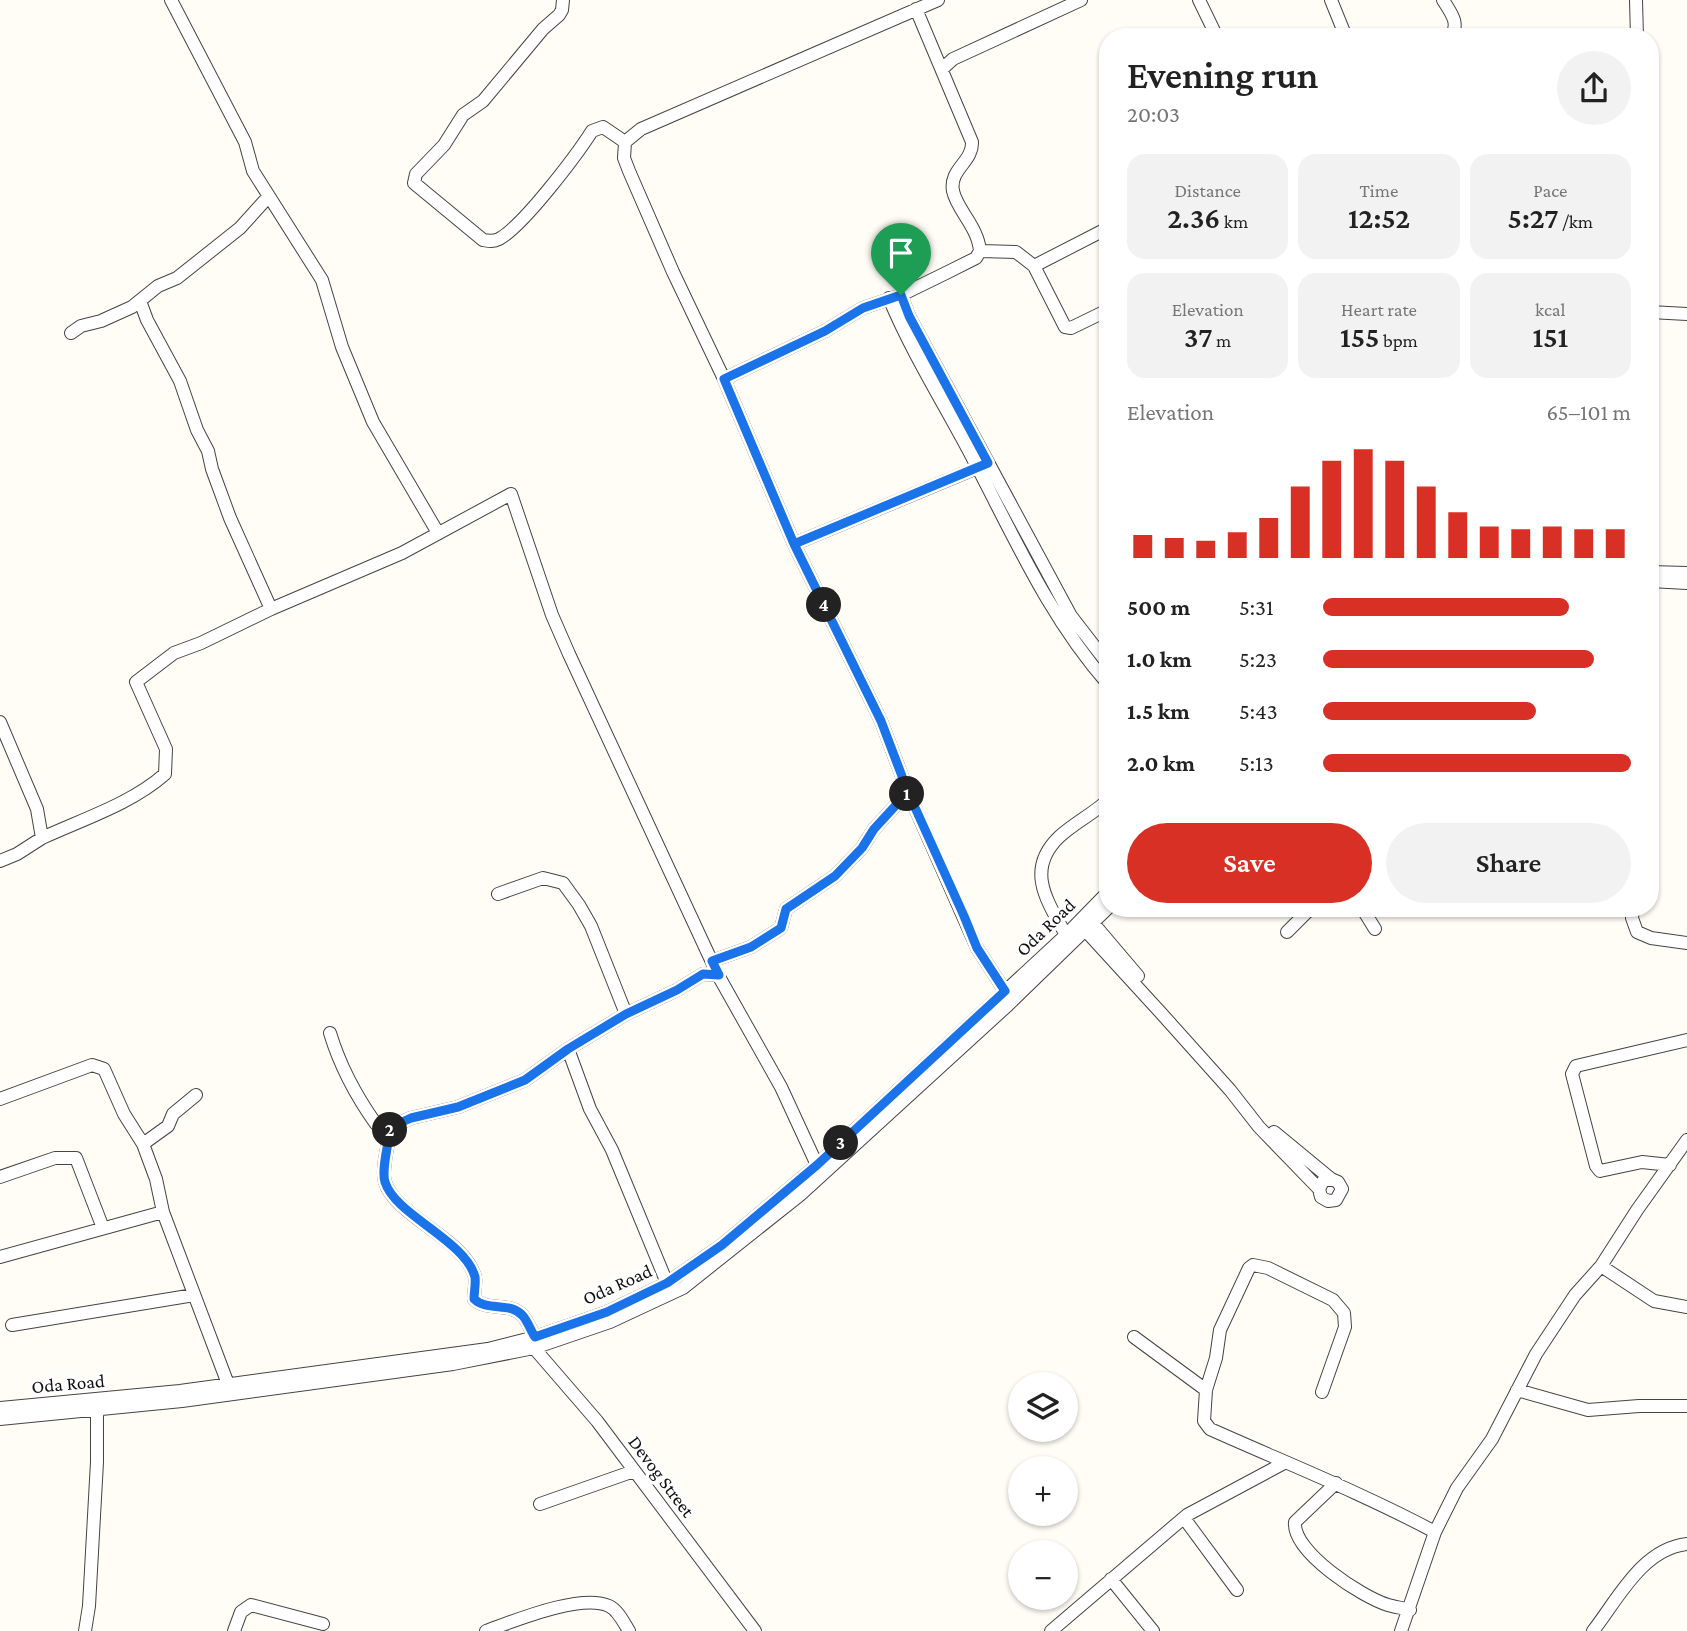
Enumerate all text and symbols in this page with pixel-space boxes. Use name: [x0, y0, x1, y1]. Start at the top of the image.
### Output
button: share: [1557, 51, 1631, 125]
text: Evening run: [1127, 54, 1318, 96]
text: 20:03: [1127, 101, 1180, 127]
text: Distance: [1174, 180, 1241, 201]
text: Time: [1360, 180, 1398, 201]
text: Pace: [1533, 180, 1567, 201]
text: 2.36: [1167, 201, 1220, 234]
text: 12:52: [1348, 201, 1410, 234]
text: 5:27: [1508, 201, 1558, 234]
text: km: [1220, 211, 1248, 232]
text: /km: [1558, 211, 1593, 232]
pin: [871, 223, 931, 295]
icon: arrive: [882, 234, 920, 272]
text: Elevation: [1172, 299, 1244, 320]
text: Heart rate: [1341, 299, 1417, 320]
text: kcal: [1535, 299, 1566, 320]
text: 37: [1184, 320, 1212, 353]
text: 155: [1340, 320, 1379, 353]
text: 151: [1532, 320, 1568, 353]
text: m: [1212, 330, 1231, 351]
text: bpm: [1379, 330, 1418, 351]
text: Elevation: [1127, 399, 1214, 425]
text: 65–101 m: [1547, 399, 1631, 425]
pin: 4: [806, 588, 842, 622]
text: 4: [818, 594, 829, 615]
text: 500 m: [1127, 594, 1190, 620]
text: 5:31: [1239, 594, 1274, 620]
text: 1.0 km: [1127, 646, 1192, 672]
text: 5:23: [1239, 646, 1277, 672]
text: 1.5 km: [1127, 698, 1190, 724]
text: 5:43: [1239, 698, 1278, 724]
text: 2.0 km: [1127, 750, 1195, 776]
text: 5:13: [1239, 750, 1274, 776]
pin: 1: [890, 776, 925, 812]
text: 1: [903, 783, 910, 804]
button: Save: [1127, 823, 1372, 903]
button: Share: [1386, 823, 1631, 903]
street label: Oda Road: [1012, 894, 1079, 960]
pin: 2: [372, 1112, 408, 1148]
text: 2: [385, 1119, 394, 1140]
pin: 3: [824, 1126, 858, 1160]
text: 3: [836, 1132, 845, 1153]
street label: Oda Road: [579, 1260, 655, 1309]
street label: Oda Road: [30, 1370, 106, 1397]
map controls: [1008, 1372, 1078, 1610]
button: layers: [1008, 1372, 1078, 1442]
street label: Devog Street: [624, 1432, 699, 1522]
button: +: [1008, 1456, 1078, 1526]
button: −: [1008, 1540, 1078, 1610]

